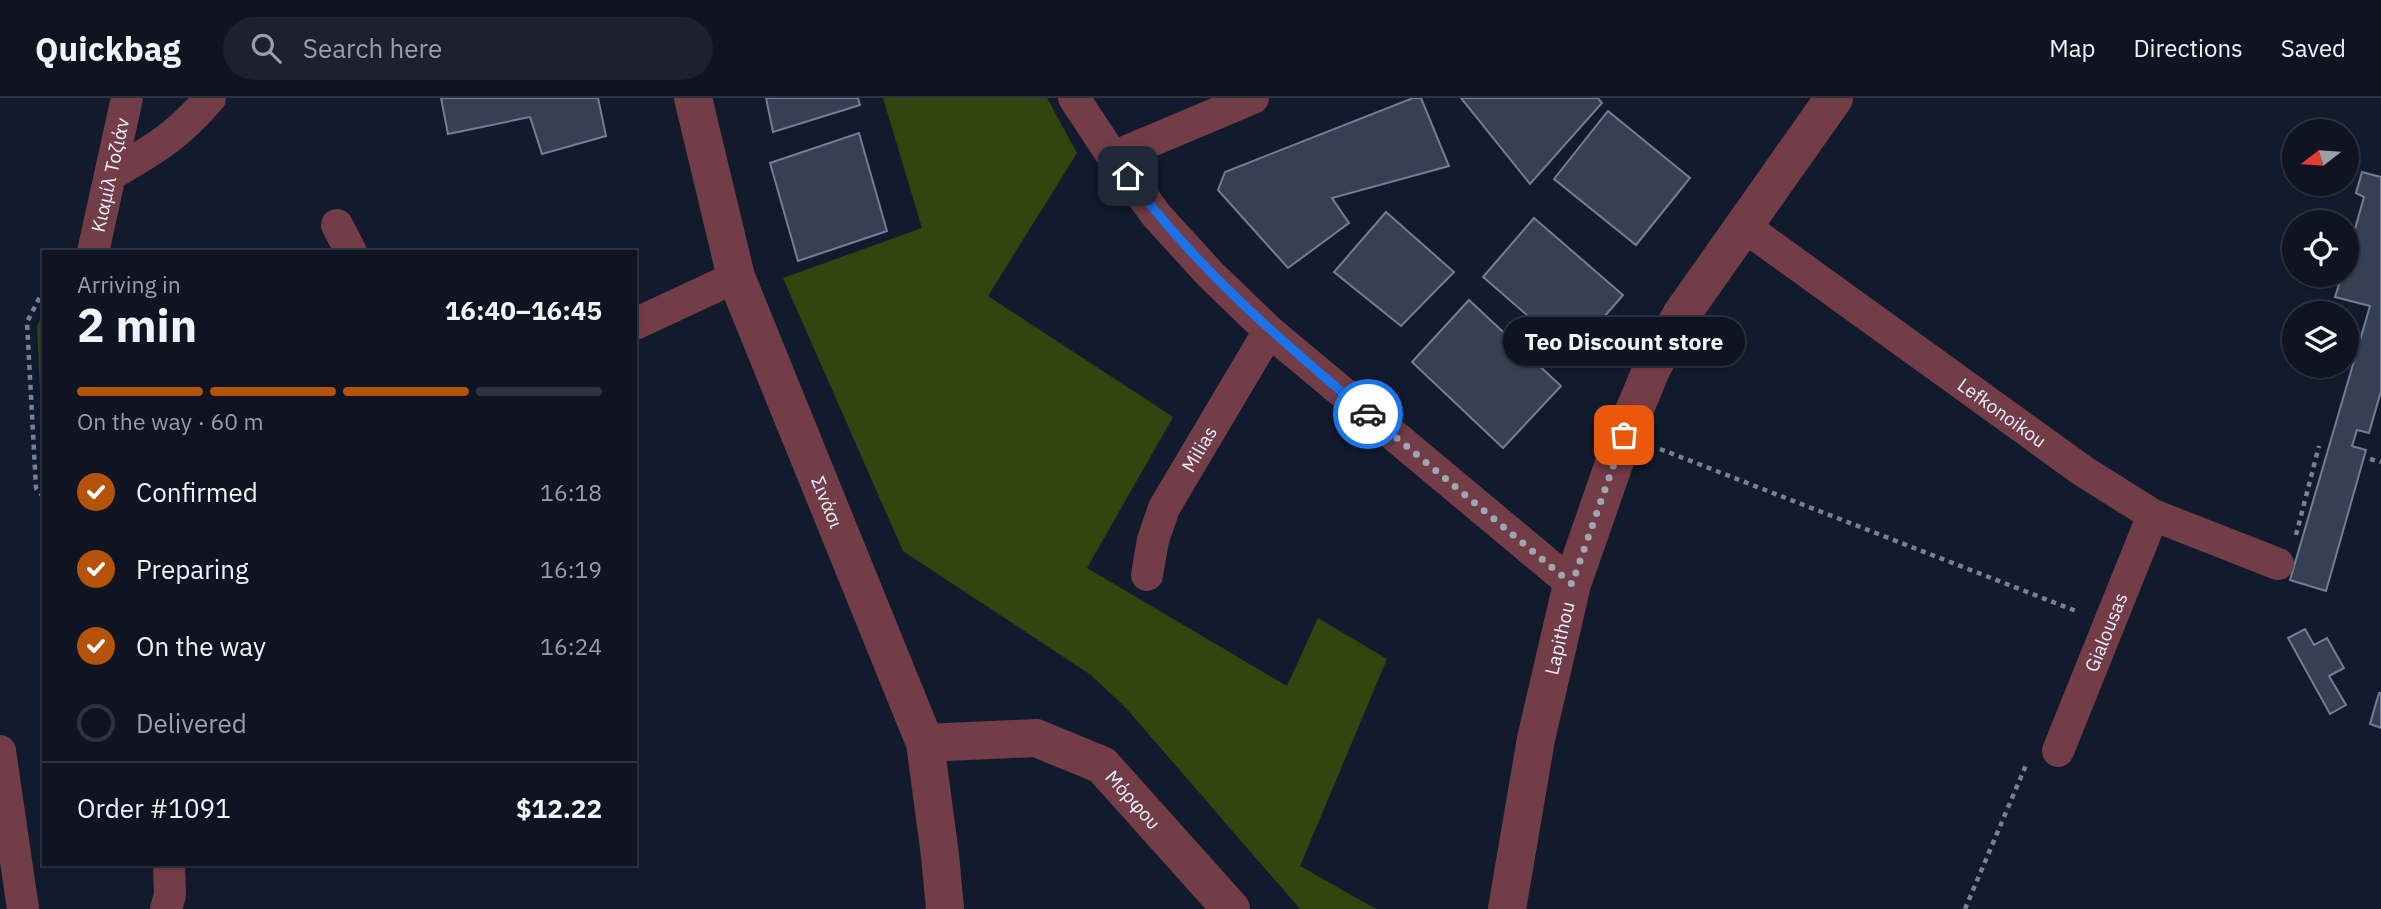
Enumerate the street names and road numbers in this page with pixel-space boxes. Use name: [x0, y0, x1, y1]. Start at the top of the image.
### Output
street label: Κιαμίλ Τοζιάν: [86, 115, 134, 234]
street label: Lefkonoikou: [1953, 372, 2051, 453]
street label: Milias: [1176, 422, 1222, 476]
street label: Σινάσι: [806, 473, 849, 532]
street label: Gialousas: [2079, 589, 2133, 675]
street label: Lapithou: [1539, 599, 1580, 677]
street label: Μόρφου: [1100, 765, 1166, 834]

